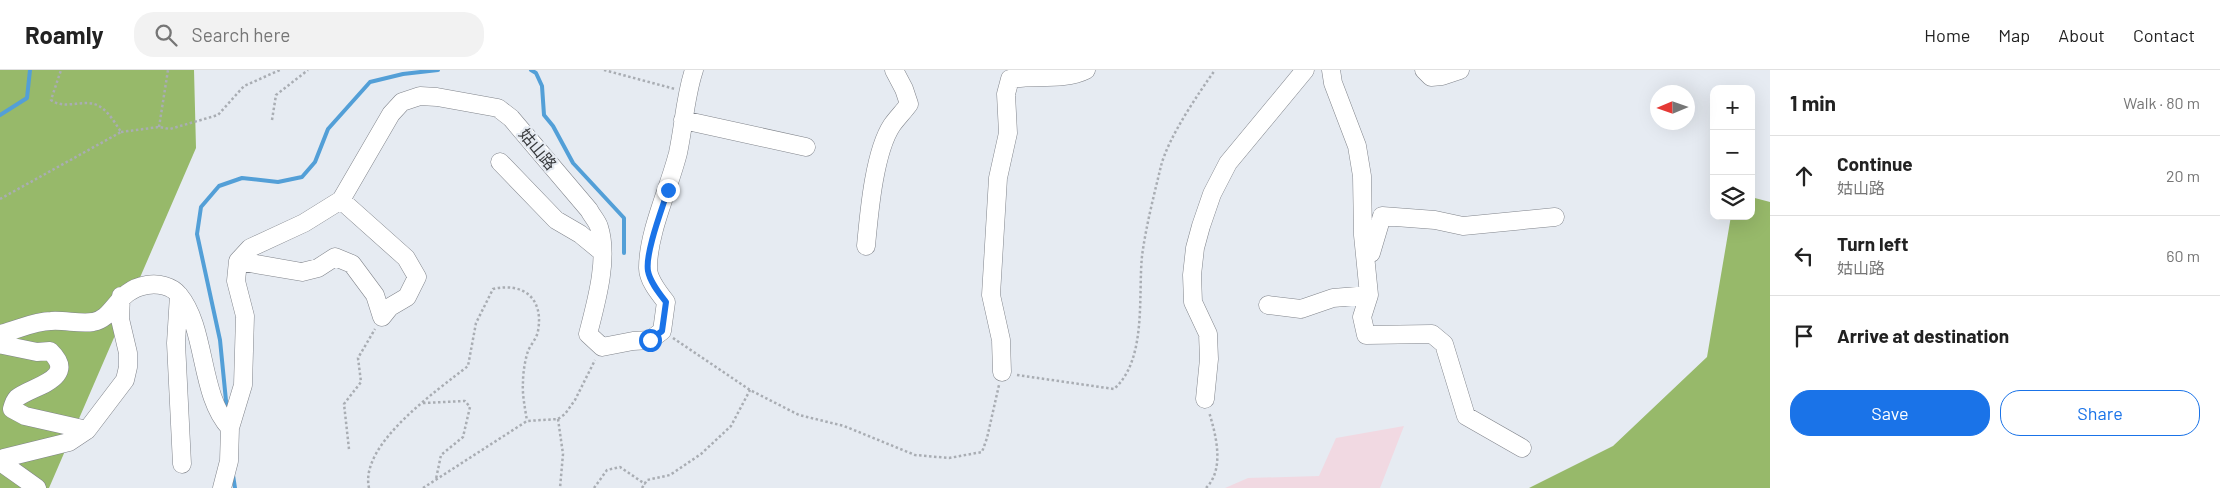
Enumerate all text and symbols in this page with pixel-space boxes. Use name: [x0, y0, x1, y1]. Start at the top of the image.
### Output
search box: [134, 12, 484, 57]
text: Roamly: [25, 20, 104, 49]
icon: search: [152, 21, 180, 49]
text: Search here: [192, 23, 290, 46]
text: Home: [1924, 24, 1970, 46]
text: Map: [1998, 24, 2030, 46]
text: About: [2058, 24, 2105, 46]
text: Contact: [2133, 24, 2195, 46]
north arrow: [1650, 85, 1695, 130]
map controls: [1710, 85, 1755, 220]
button: +: [1710, 85, 1755, 130]
text: 1 min: [1790, 90, 1836, 115]
text: Walk · 80 m: [2123, 93, 2200, 112]
street label: 姑山路: [516, 124, 561, 173]
button: −: [1710, 130, 1755, 175]
text: Continue: [1837, 152, 1913, 175]
icon: ahead: [1790, 162, 1818, 190]
text: 20 m: [2166, 166, 2200, 185]
button: layers: [1710, 175, 1755, 220]
text: 姑山路: [1837, 178, 1885, 197]
route end: [657, 179, 680, 202]
text: Turn left: [1837, 232, 1908, 255]
icon: left: [1790, 242, 1818, 270]
text: 60 m: [2166, 246, 2200, 265]
text: 姑山路: [1837, 258, 1885, 277]
icon: arrive: [1790, 322, 1818, 350]
text: Arrive at destination: [1837, 324, 2009, 347]
route start: [639, 329, 662, 352]
button: Save: [1790, 390, 1990, 436]
button: Share: [2000, 390, 2200, 436]

